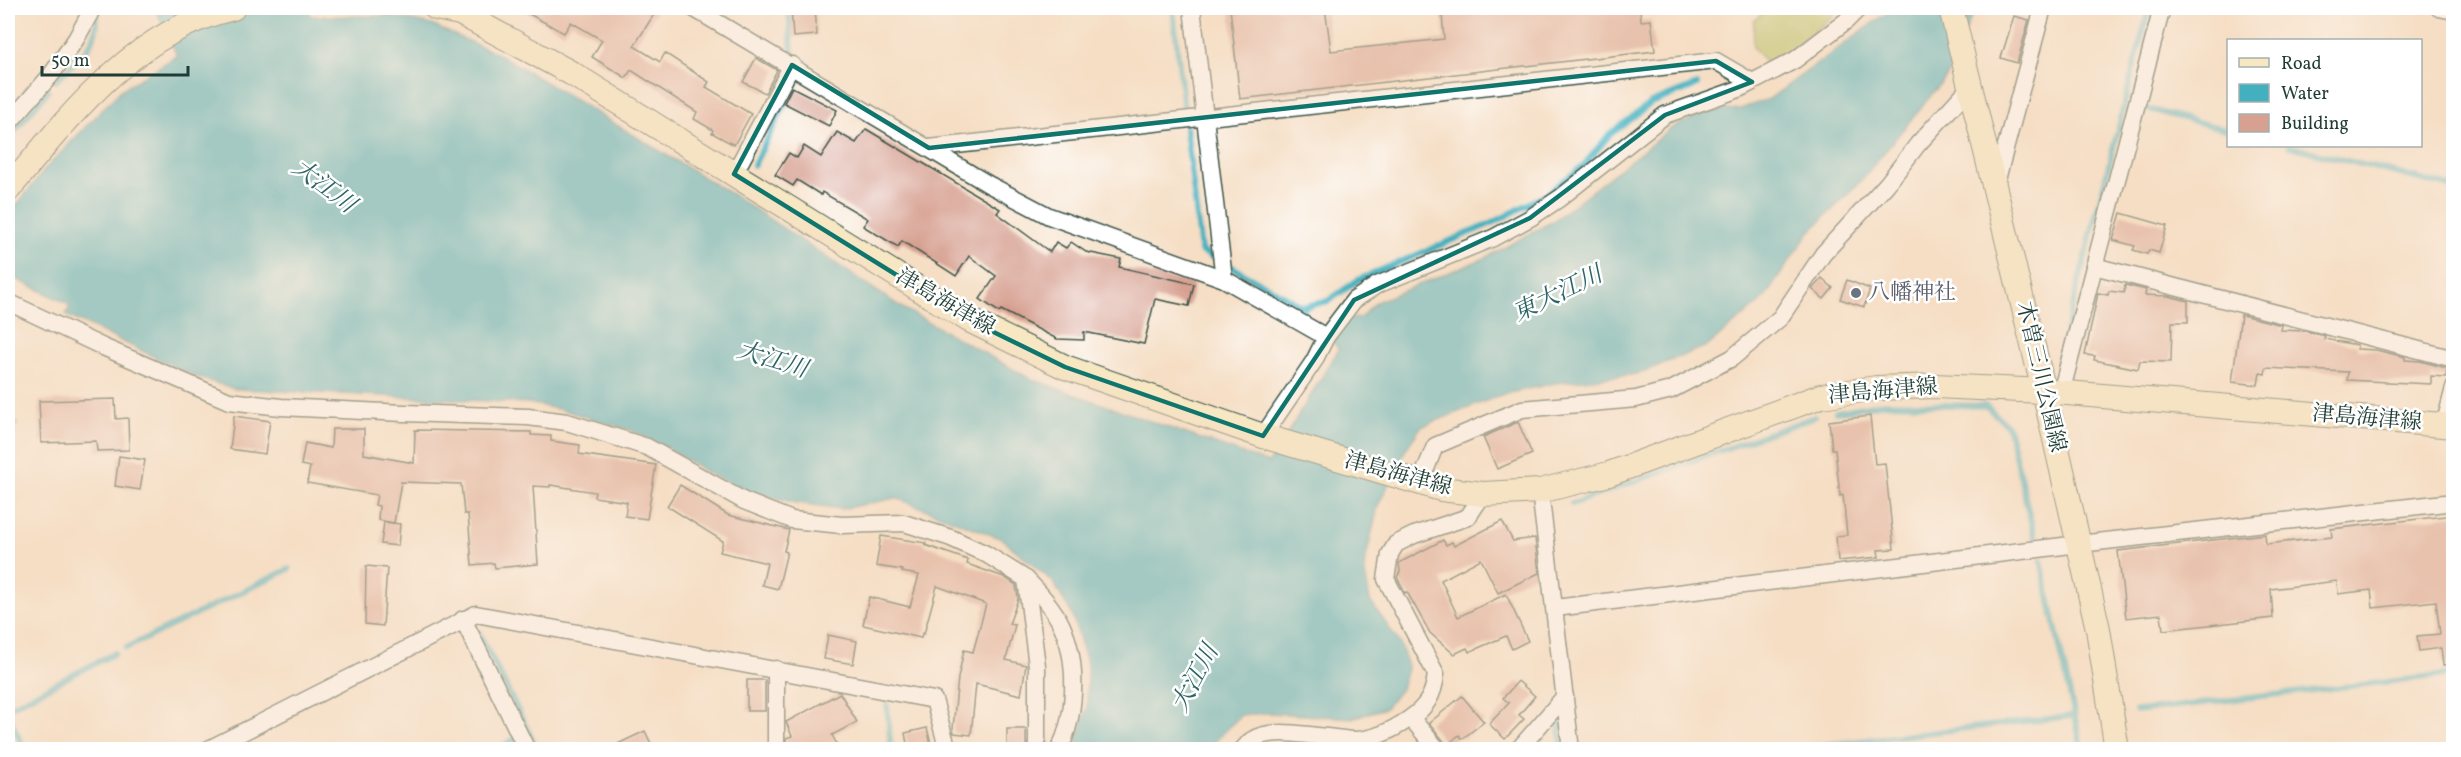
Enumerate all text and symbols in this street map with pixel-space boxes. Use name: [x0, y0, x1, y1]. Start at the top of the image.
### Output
scale bar: [42, 39, 188, 77]
legend: [2227, 39, 2422, 147]
text: 50 m: [51, 49, 90, 74]
text: Road: [2281, 52, 2322, 77]
text: Water: [2281, 82, 2329, 107]
text: Building: [2281, 112, 2349, 137]
water label: 大江川: [284, 152, 364, 224]
water label: 東大江川: [1507, 257, 1611, 331]
street label: 津島海津線: [890, 262, 1000, 344]
place label: 八幡神社: [1868, 278, 1956, 309]
marker: 八幡神社: [1849, 286, 1863, 300]
street label: 木曽三川公園線: [2008, 298, 2072, 456]
water label: 大江川: [733, 334, 814, 389]
street label: 津島海津線: [1827, 372, 1939, 412]
street label: 津島海津線: [2311, 399, 2423, 439]
street label: 津島海津線: [1341, 446, 1455, 504]
water label: 大江川: [1164, 637, 1229, 719]

